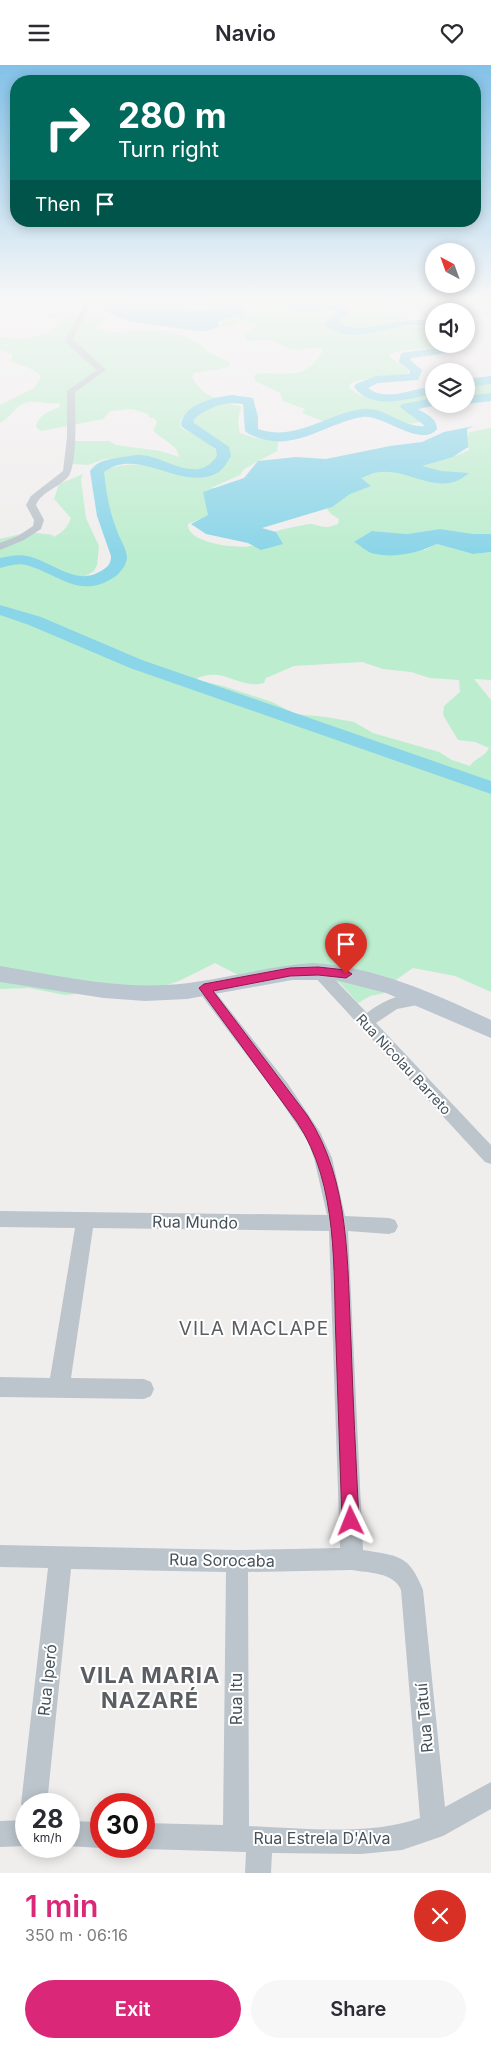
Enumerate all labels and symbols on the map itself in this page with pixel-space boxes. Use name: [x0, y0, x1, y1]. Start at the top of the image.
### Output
north arrow: [425, 243, 475, 293]
pin: [325, 923, 367, 974]
street label: Rua Nicolau Barreto: [353, 1010, 455, 1118]
street label: Rua Mundo: [152, 1211, 238, 1233]
district label: VILA MACLAPE: [179, 1317, 329, 1340]
position arrow: [324, 1494, 376, 1546]
street label: Rua Sorocaba: [169, 1549, 275, 1571]
street label: Rua Iperó: [33, 1643, 61, 1717]
district label: VILA MARIA NAZARÉ: [80, 1662, 220, 1713]
street label: Rua Itu: [226, 1673, 246, 1725]
street label: Rua Tatuí: [411, 1682, 437, 1754]
speed limit sign: 30: [90, 1793, 155, 1858]
street label: Rua Estrela D'Alva: [254, 1828, 390, 1848]

